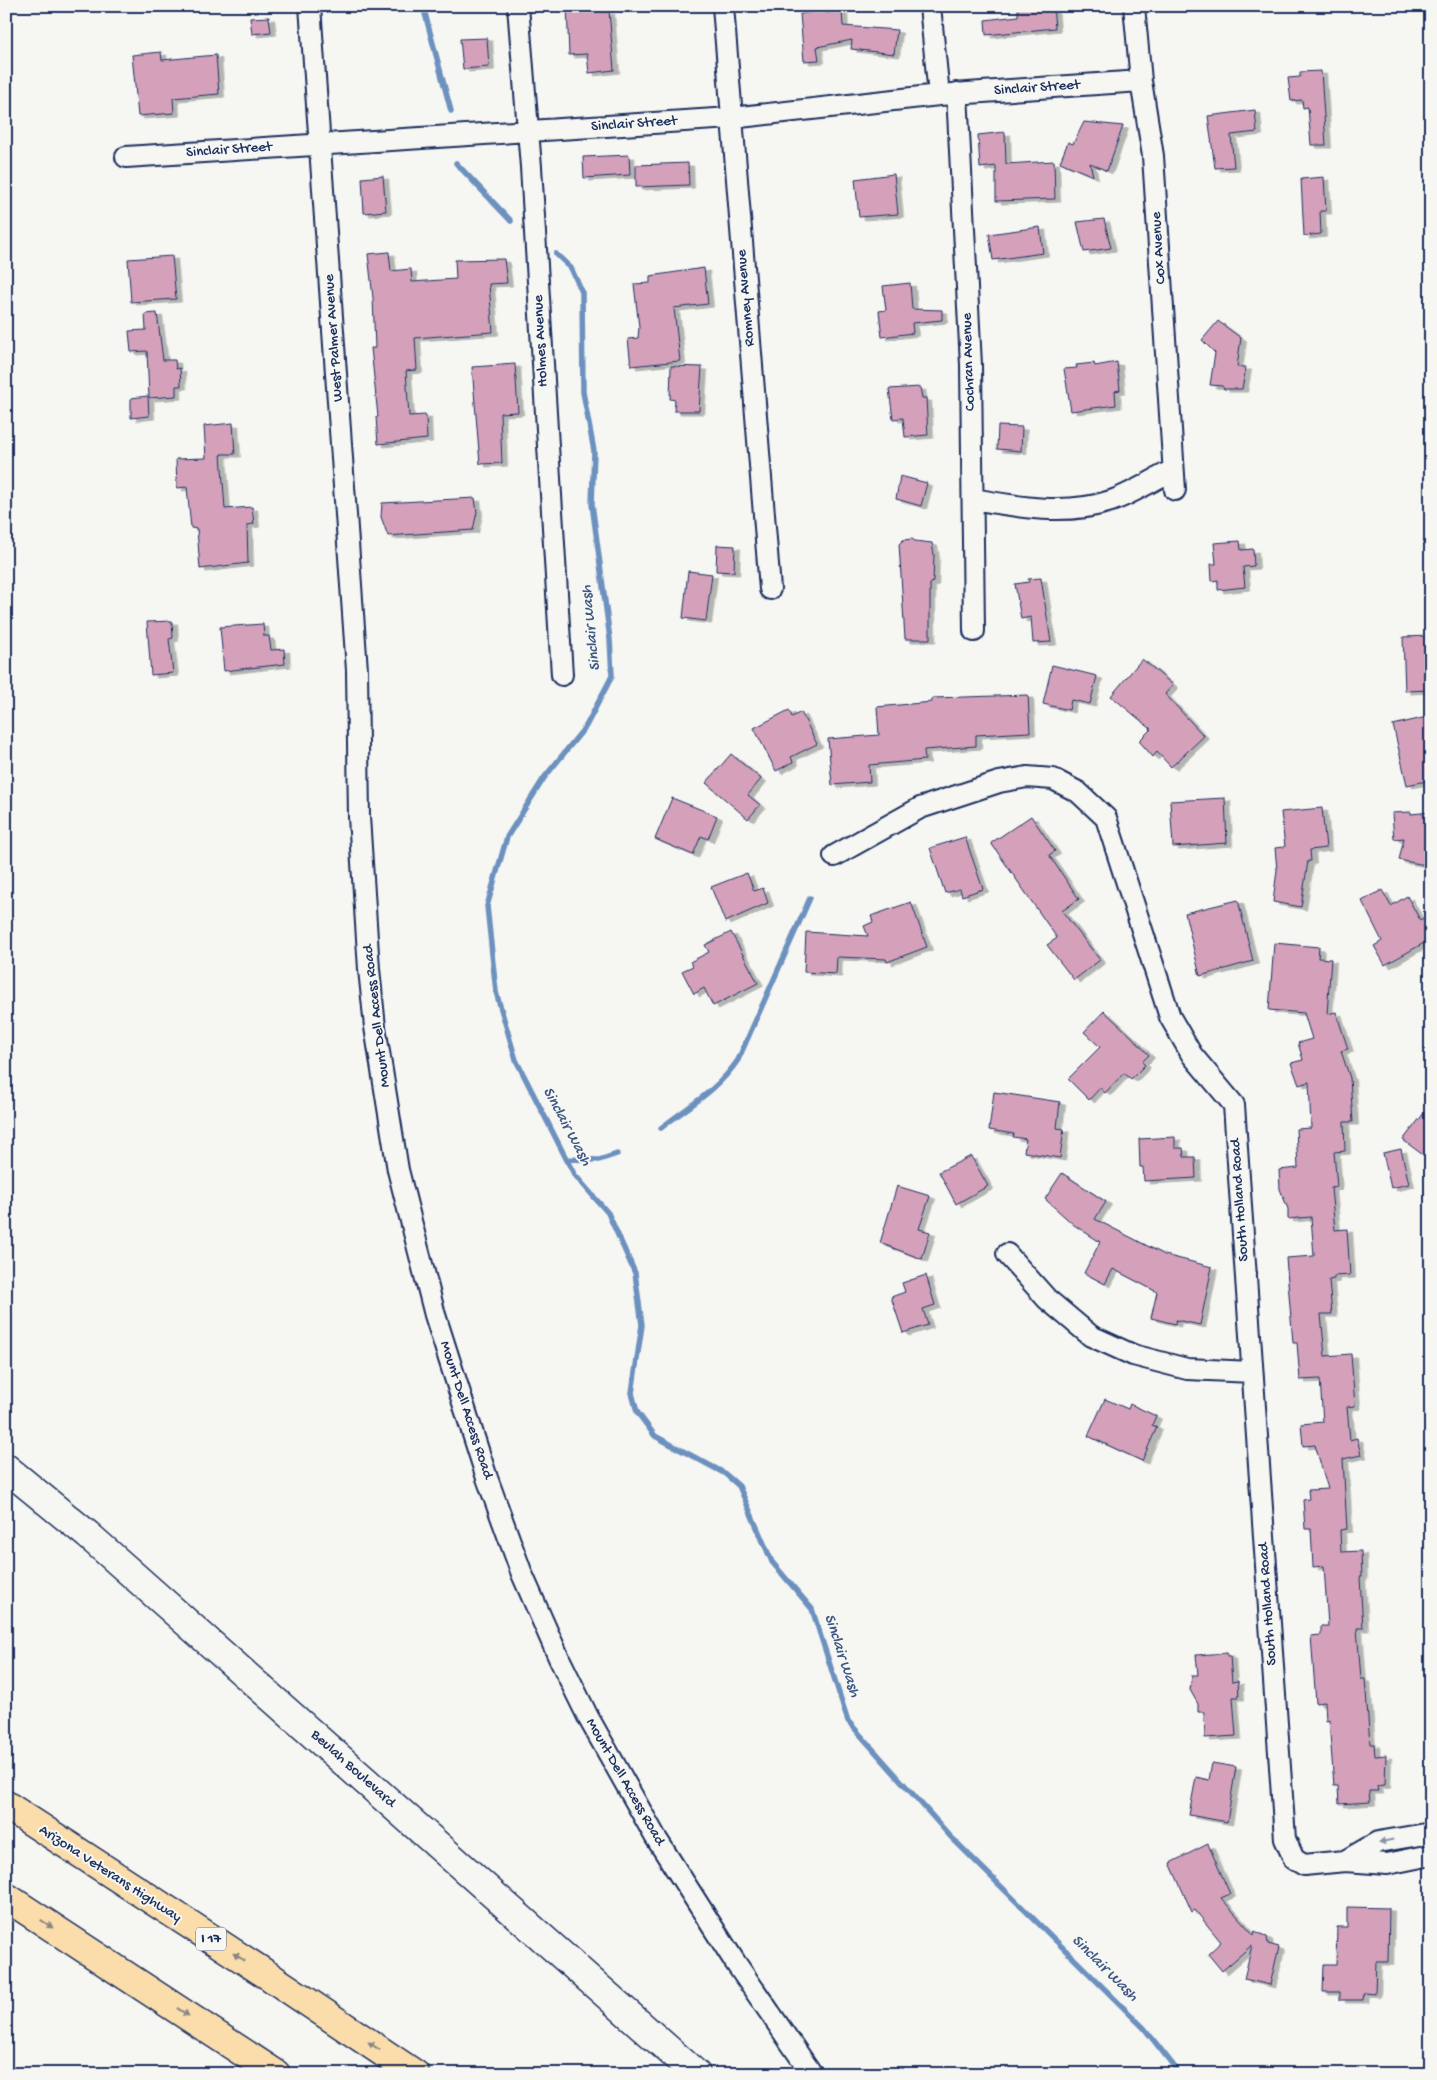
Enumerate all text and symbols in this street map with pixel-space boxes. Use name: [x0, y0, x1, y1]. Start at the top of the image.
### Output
street label: Sinclair Street: [993, 76, 1082, 100]
street label: Sinclair Street: [590, 112, 679, 136]
street label: Sinclair Street: [185, 138, 274, 162]
street label: Cox Avenue: [1147, 211, 1171, 285]
street label: Romney Avenue: [733, 249, 759, 347]
street label: West Palmer Avenue: [321, 273, 347, 402]
street label: Holmes Avenue: [530, 294, 552, 388]
street label: Cochran Avenue: [958, 312, 980, 412]
water label: Sinclair Wash: [578, 584, 606, 672]
street label: Mount Dell Access Road: [359, 942, 395, 1088]
water label: Sinclair Wash: [537, 1084, 595, 1170]
street label: South Holland Road: [1227, 1137, 1253, 1262]
street label: Mount Dell Access Road: [435, 1339, 497, 1482]
street label: South Holland Road: [1255, 1541, 1281, 1666]
water label: Sinclair Wash: [819, 1612, 863, 1700]
street label: Mount Dell Access Road: [581, 1715, 669, 1850]
street label: Beulah Boulevard: [306, 1725, 400, 1813]
street label: Arizona Veterans Highway: [35, 1821, 185, 1927]
one-way arrow: [1378, 1837, 1393, 1845]
one-way arrow: [41, 1919, 54, 1928]
road number: I 17: [196, 1928, 226, 1950]
water label: Sinclair Wash: [1067, 1932, 1141, 2006]
one-way arrow: [232, 1952, 246, 1961]
one-way arrow: [177, 2007, 190, 2017]
one-way arrow: [368, 2042, 381, 2051]

